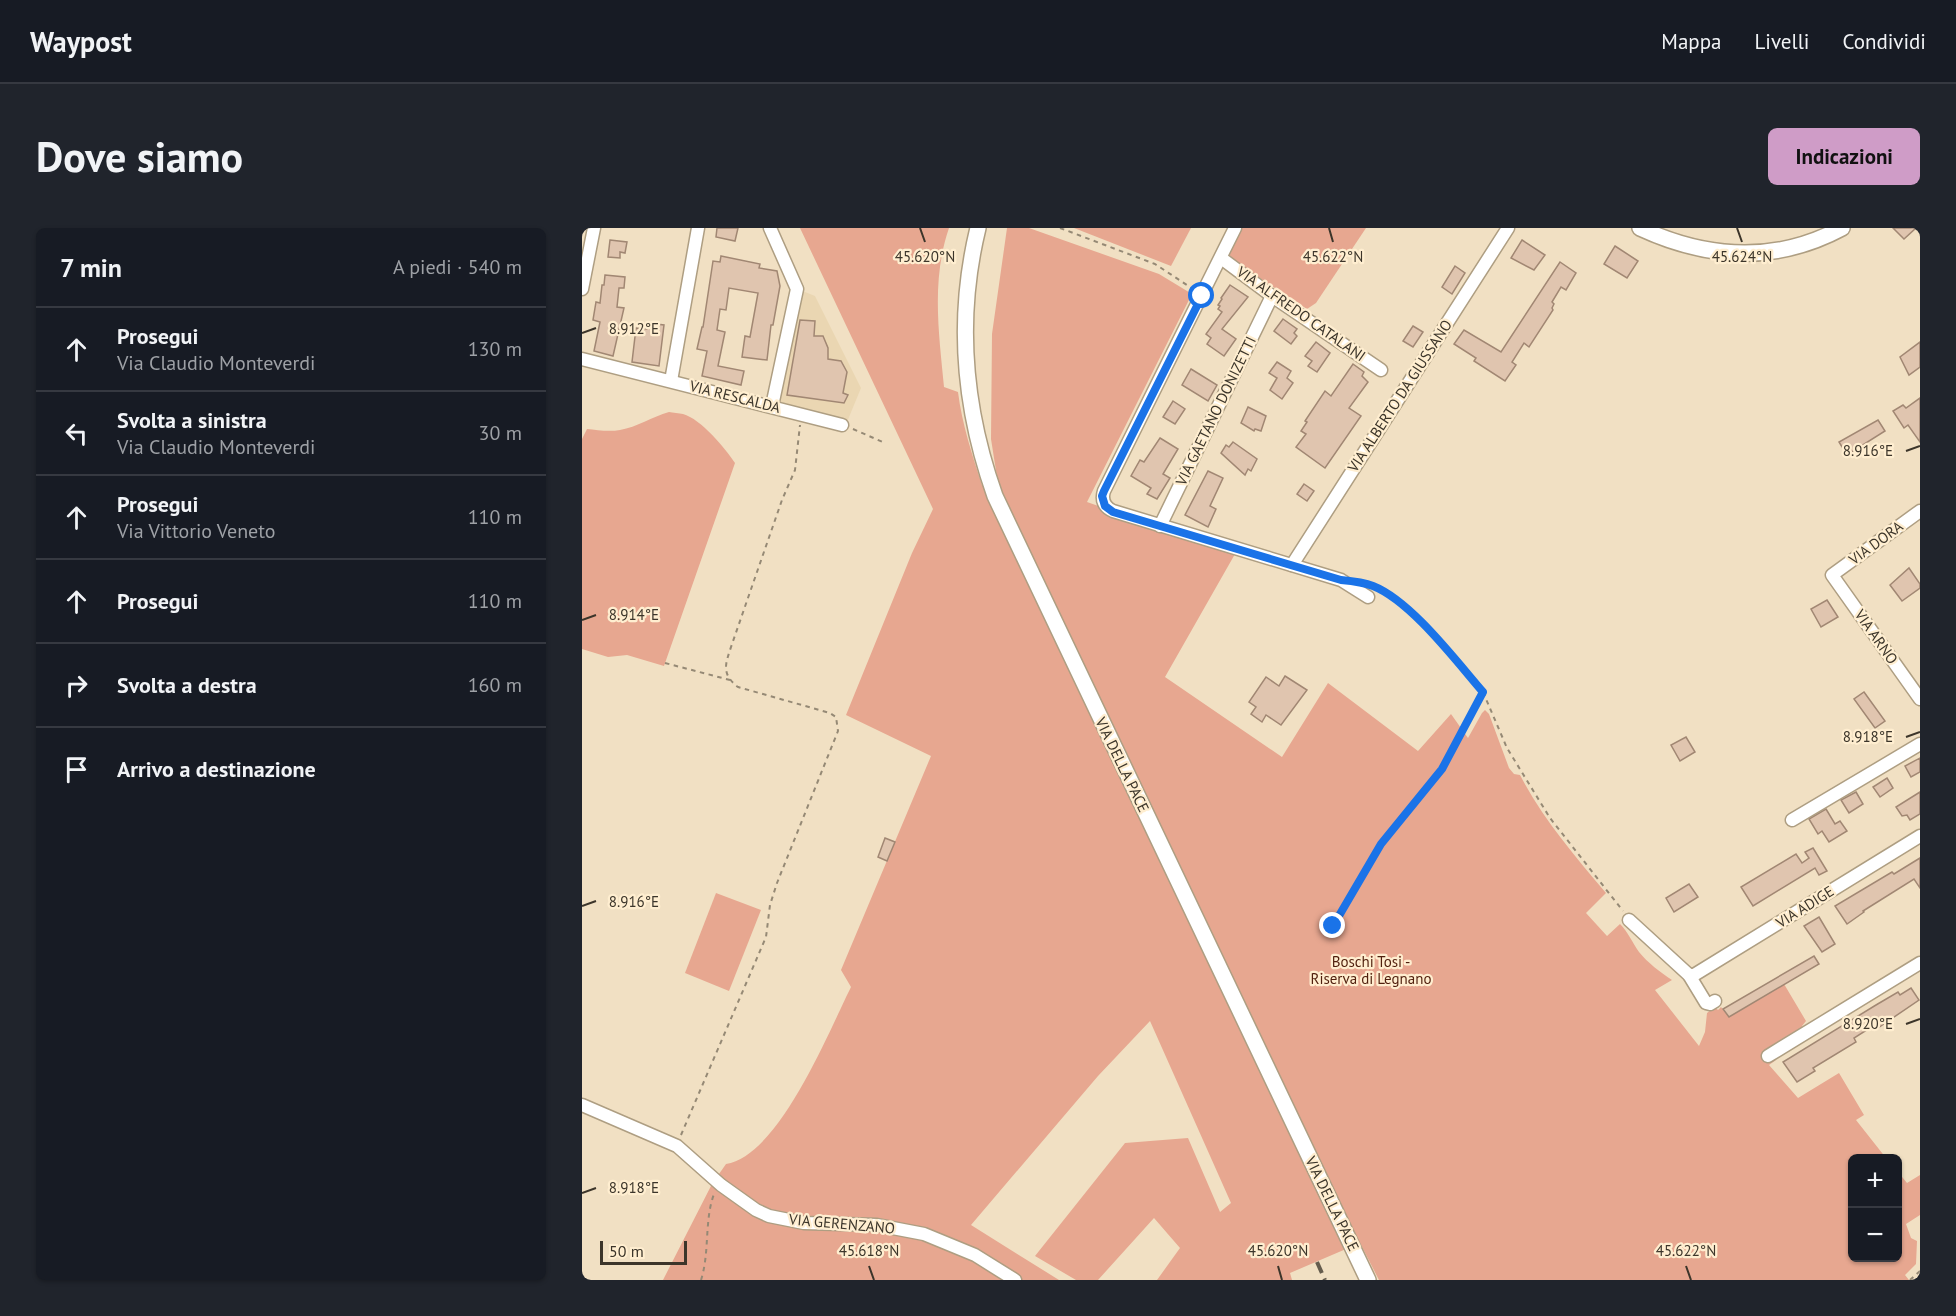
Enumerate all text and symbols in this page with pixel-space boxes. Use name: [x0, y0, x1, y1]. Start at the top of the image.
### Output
text: Waypost: [30, 23, 132, 60]
text: Mappa: [1661, 28, 1721, 55]
text: Livelli: [1754, 28, 1809, 55]
text: Condividi: [1842, 28, 1926, 55]
button: Indicazioni: [1768, 128, 1920, 185]
text: Dove siamo: [36, 129, 243, 184]
text: 45.620°N: [895, 247, 955, 266]
text: 45.622°N: [1303, 247, 1363, 266]
text: 45.624°N: [1712, 247, 1772, 266]
text: 7 min: [60, 251, 122, 284]
text: A piedi · 540 m: [393, 254, 522, 280]
street label: VIA ALFREDO CATALANI: [1232, 261, 1369, 365]
route start: [1188, 282, 1214, 308]
street label: VIA ALBERTO DA GIUSSANO: [1343, 316, 1456, 476]
text: 8.912°E: [609, 319, 659, 338]
text: Prosegui: [117, 322, 198, 350]
icon: ahead: [60, 333, 93, 366]
street label: VIA GAETANO DONIZETTI: [1171, 333, 1260, 489]
text: 130 m: [468, 336, 522, 362]
text: Via Claudio Monteverdi: [117, 350, 315, 376]
street label: VIA RESCALDA: [687, 376, 783, 417]
text: Svolta a sinistra: [117, 406, 267, 434]
icon: left: [60, 417, 93, 450]
text: 30 m: [479, 420, 522, 446]
text: Via Claudio Monteverdi: [117, 434, 315, 460]
text: 8.916°E: [1843, 441, 1893, 460]
text: Prosegui: [117, 490, 198, 518]
icon: ahead: [60, 501, 93, 534]
text: 110 m: [468, 504, 522, 530]
street label: VIA DORA: [1844, 516, 1907, 569]
text: Via Vittorio Veneto: [117, 518, 276, 544]
icon: ahead: [60, 585, 93, 618]
text: Prosegui: [117, 587, 198, 615]
text: 110 m: [468, 588, 522, 614]
text: 8.914°E: [609, 605, 659, 624]
street label: VIA ARNO: [1850, 605, 1902, 668]
icon: right: [60, 669, 93, 702]
text: Svolta a destra: [117, 671, 257, 699]
text: 160 m: [468, 672, 522, 698]
street label: VIA DELLA PACE: [1091, 713, 1154, 815]
text: 8.918°E: [1843, 727, 1893, 746]
icon: arrive: [60, 753, 93, 786]
text: Arrivo a destinazione: [117, 755, 316, 783]
street label: VIA ADIGE: [1771, 881, 1837, 932]
text: 8.916°E: [609, 892, 659, 911]
route end: [1319, 912, 1345, 938]
park label: Boschi Tosi - Riserva di Legnano: [1310, 952, 1432, 988]
text: 8.920°E: [1843, 1014, 1893, 1033]
street label: VIA DELLA PACE: [1301, 1152, 1364, 1254]
map controls: [1848, 1154, 1902, 1262]
button: +: [1848, 1154, 1902, 1208]
text: 8.918°E: [609, 1178, 659, 1197]
button: −: [1848, 1208, 1902, 1262]
street label: VIA GERENZANO: [787, 1209, 896, 1238]
scale bar: [600, 1238, 687, 1266]
text: 50 m: [609, 1241, 644, 1261]
text: 45.618°N: [839, 1241, 899, 1260]
text: 45.620°N: [1248, 1241, 1308, 1260]
text: 45.622°N: [1656, 1241, 1716, 1260]

